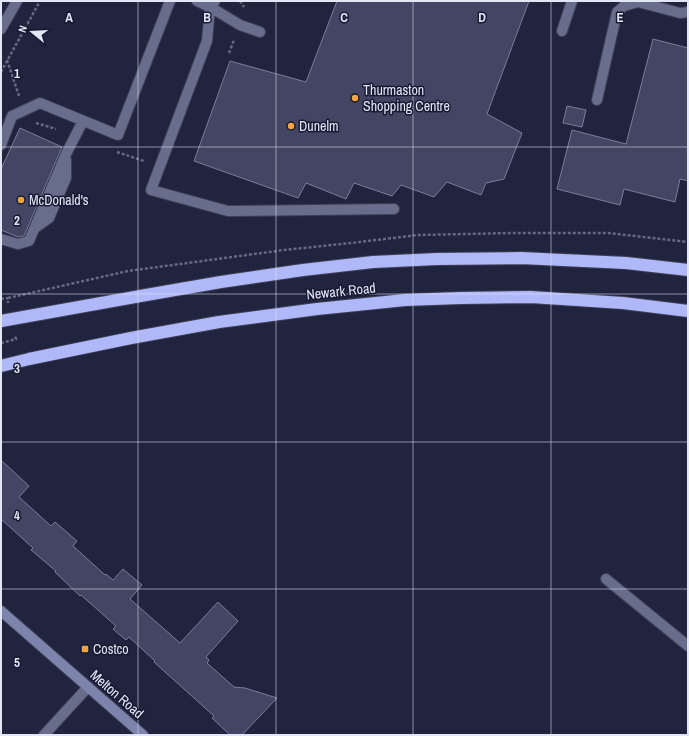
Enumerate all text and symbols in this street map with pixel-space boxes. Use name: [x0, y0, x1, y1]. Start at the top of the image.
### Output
text: A: [65, 9, 73, 26]
text: B: [203, 9, 211, 26]
text: C: [340, 9, 348, 26]
text: D: [478, 9, 486, 26]
text: E: [616, 9, 624, 26]
north arrow: [12, 12, 52, 52]
text: N: [15, 24, 30, 34]
text: 1: [14, 65, 20, 82]
place label: Thurmaston Shopping Centre: [363, 81, 450, 115]
marker: Thurmaston Shopping Centre: [350, 93, 360, 103]
place label: Dunelm: [299, 117, 339, 135]
marker: Dunelm: [286, 121, 296, 131]
place label: McDonald's: [29, 191, 89, 209]
marker: McDonald's: [16, 195, 26, 205]
text: 2: [14, 212, 20, 229]
street label: Newark Road: [305, 278, 377, 304]
text: 3: [14, 360, 20, 377]
text: 4: [14, 507, 20, 524]
place label: Costco: [93, 640, 129, 658]
marker: Costco: [80, 644, 90, 654]
text: 5: [14, 654, 20, 671]
street label: Melton Road: [87, 666, 147, 722]

